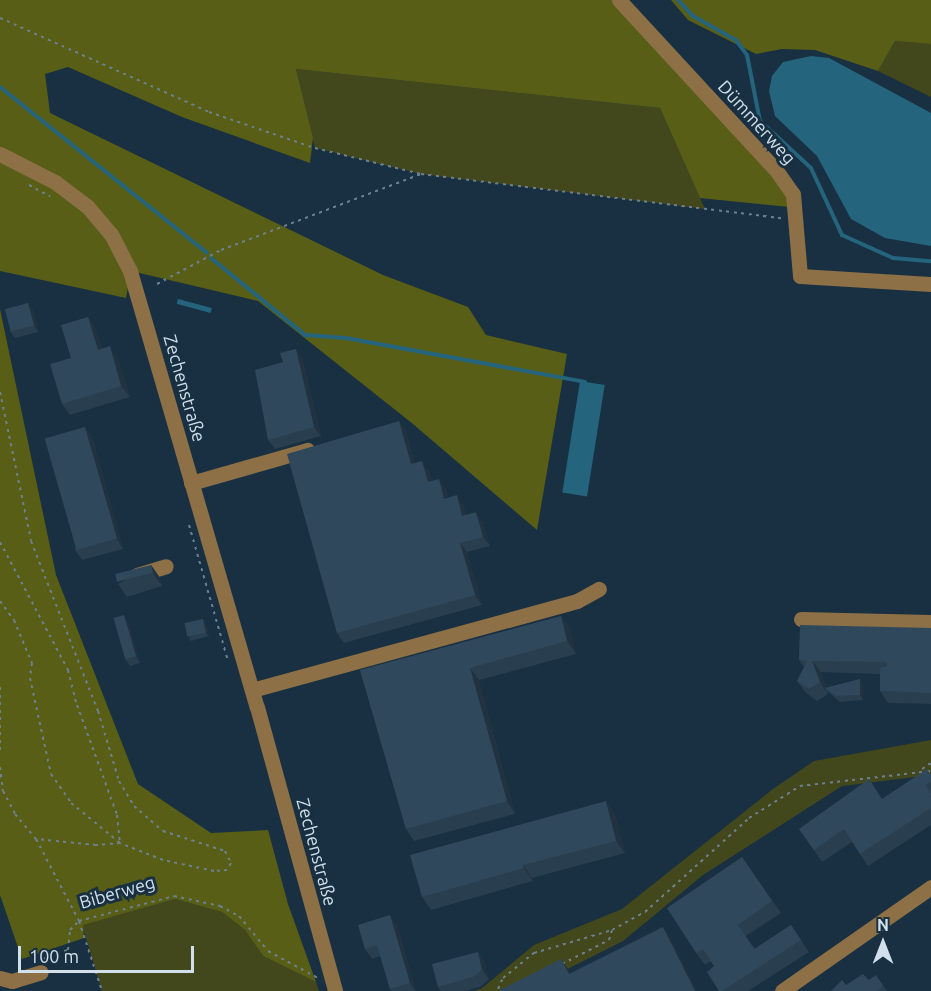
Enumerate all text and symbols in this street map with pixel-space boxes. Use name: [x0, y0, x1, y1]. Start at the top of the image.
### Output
street label: Dümmerweg: [714, 76, 800, 168]
street label: Zechenstraße: [159, 332, 211, 444]
street label: Zechenstraße: [292, 796, 342, 908]
street label: Biberweg: [77, 871, 157, 913]
north arrow: [853, 913, 913, 973]
text: N: [877, 916, 889, 934]
scale bar: [21, 934, 196, 972]
text: 100 m: [29, 946, 79, 966]

